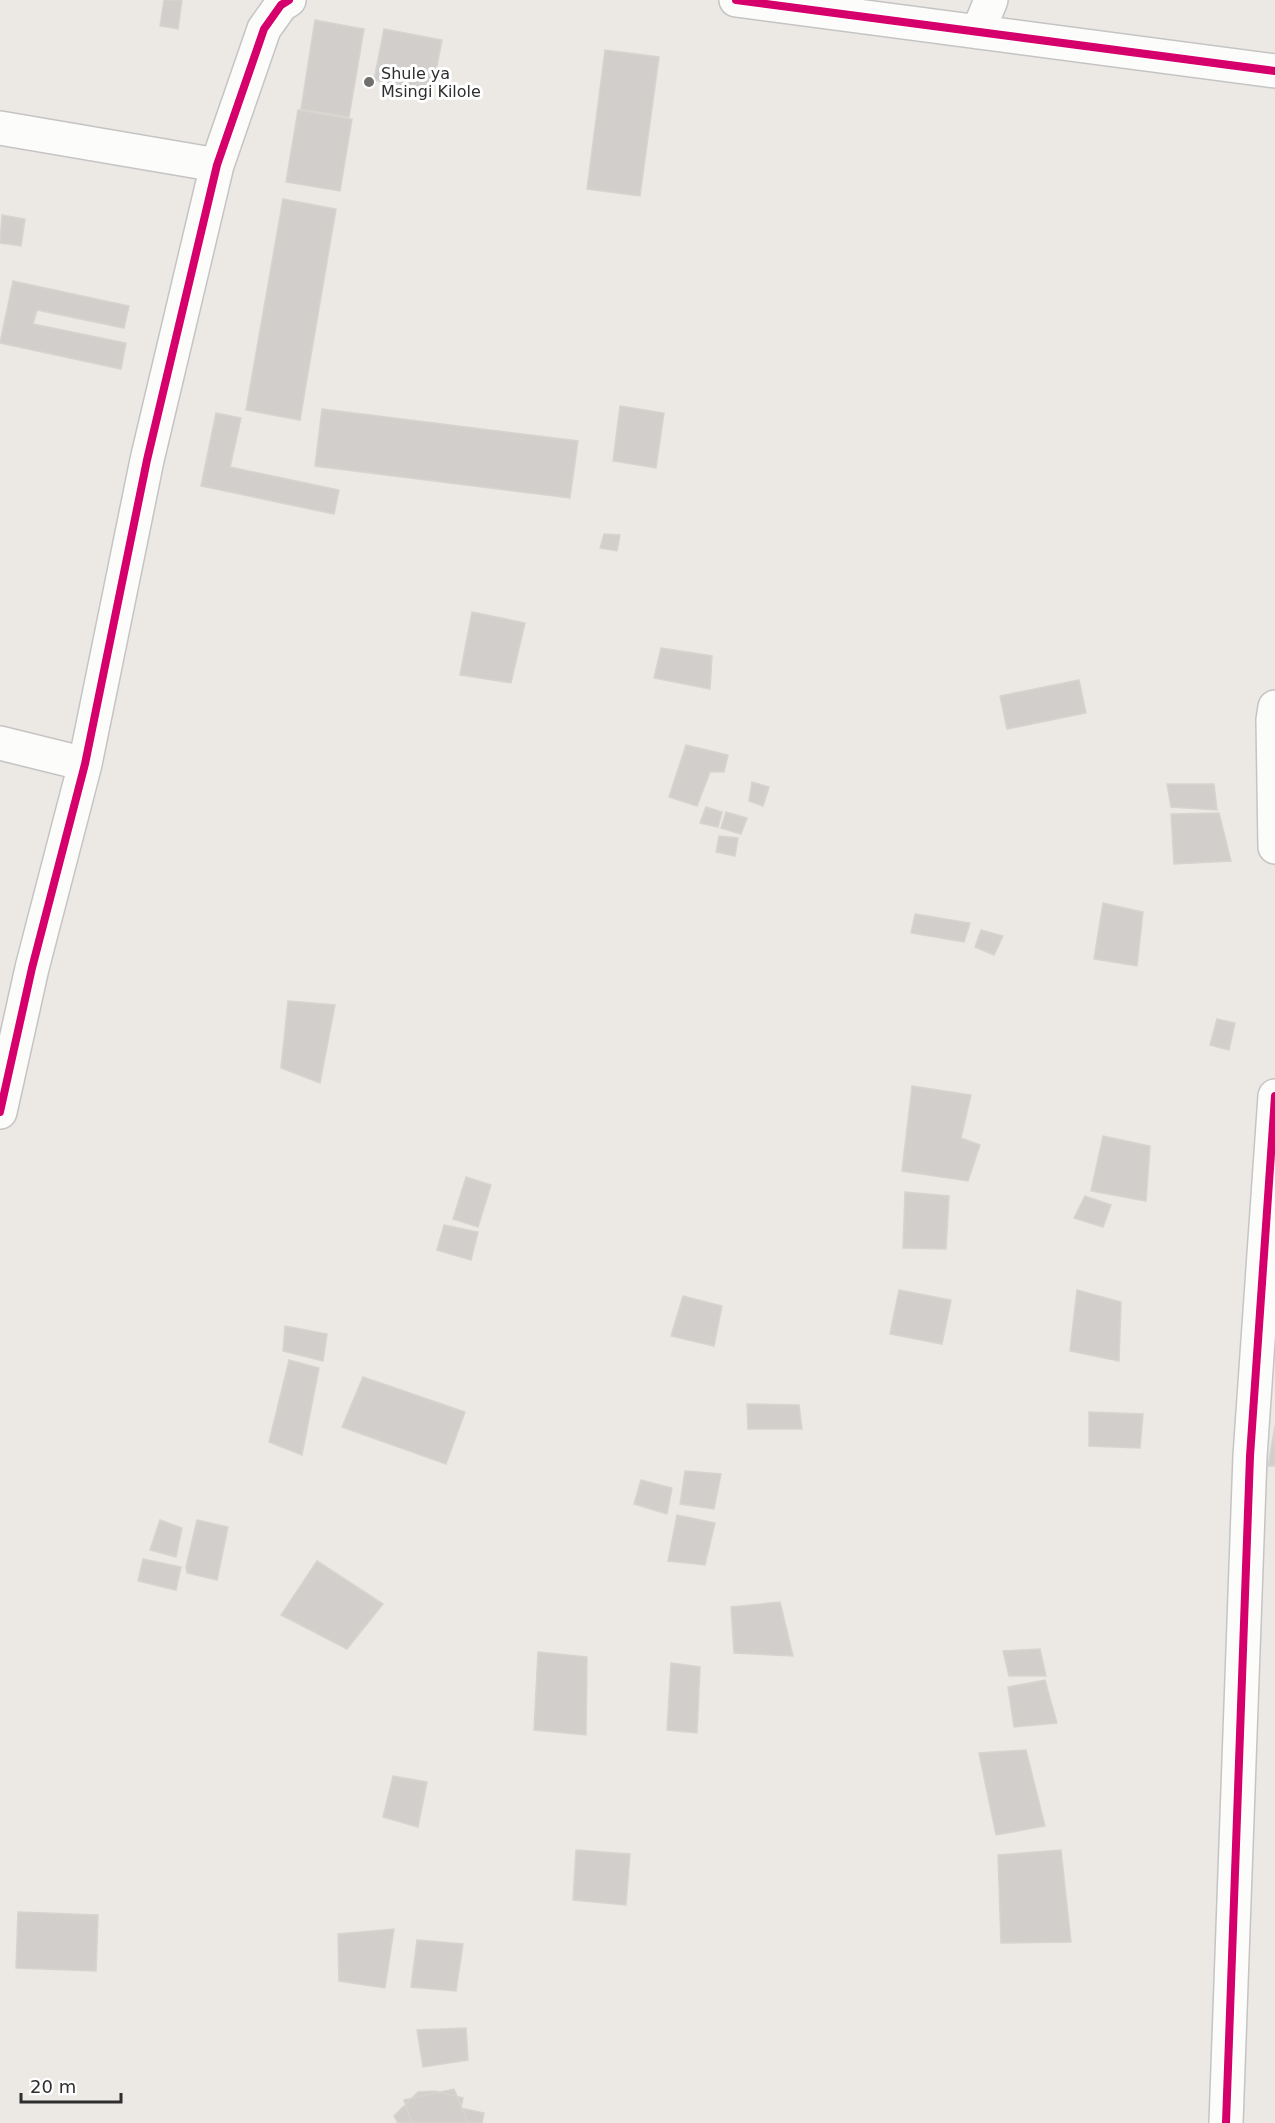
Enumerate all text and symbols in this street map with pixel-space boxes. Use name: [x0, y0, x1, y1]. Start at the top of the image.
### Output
place label: Shule ya Msingi Kilole: [381, 64, 481, 101]
marker: Shule ya Msingi Kilole: [362, 75, 376, 89]
scale bar: [21, 2066, 122, 2104]
text: 20 m: [30, 2076, 76, 2097]

